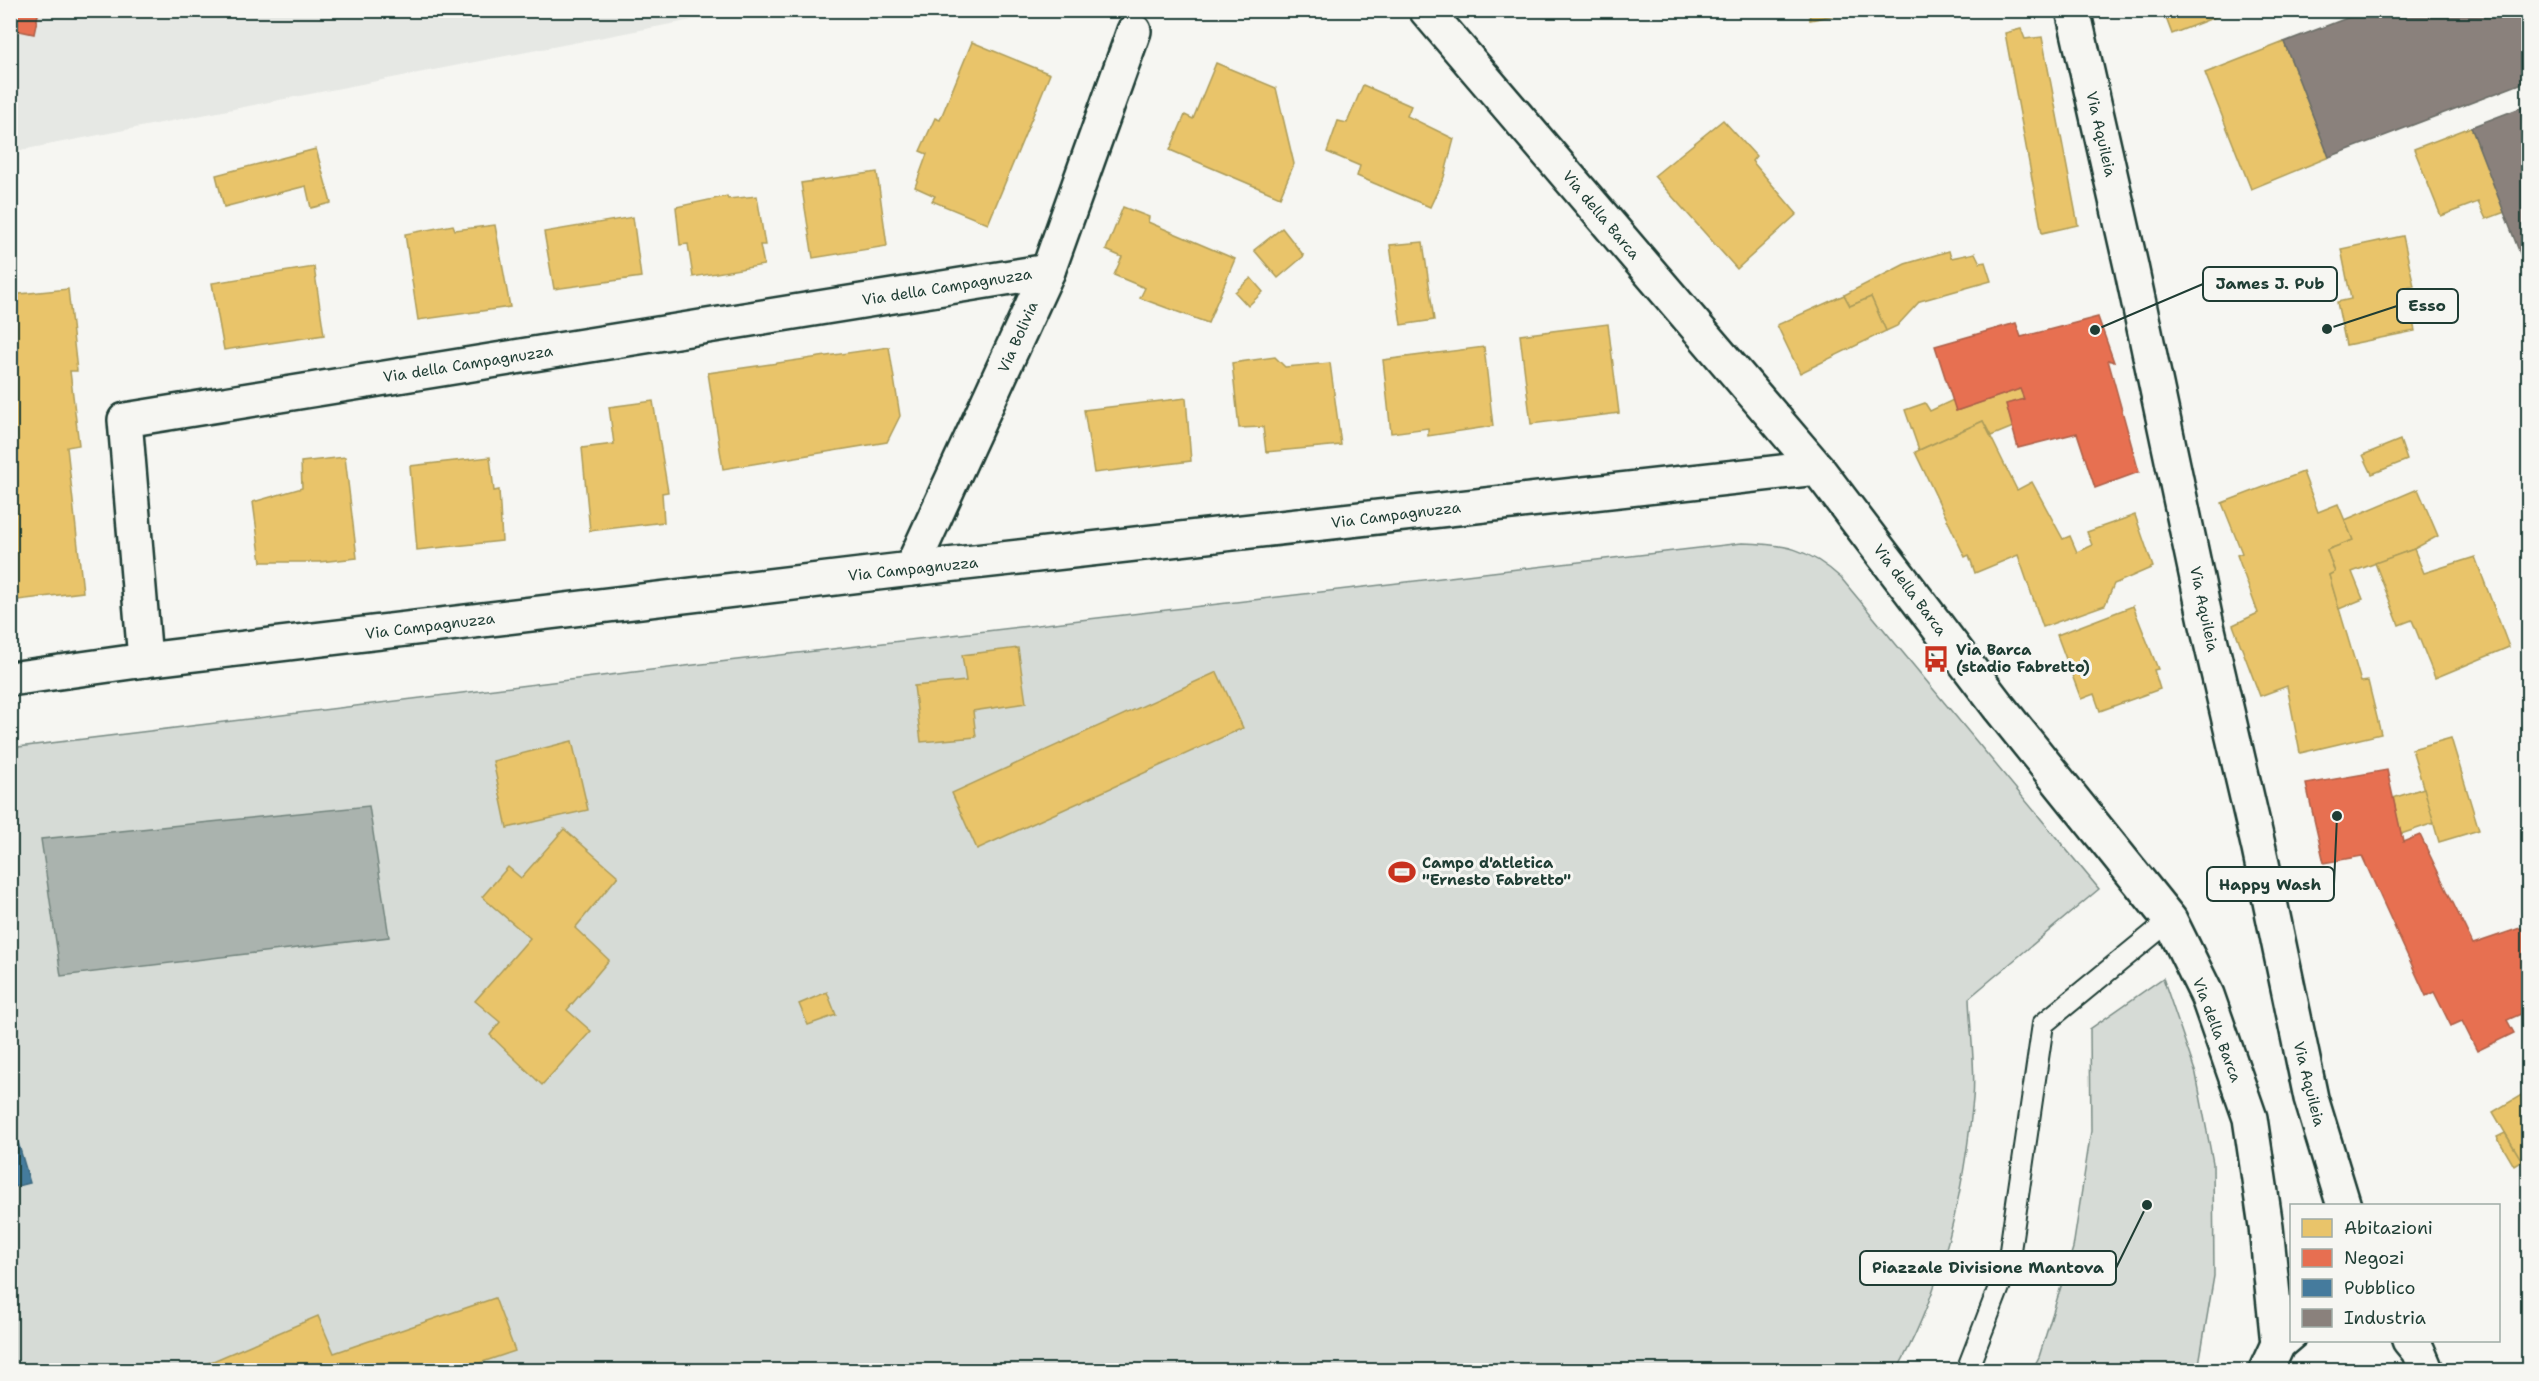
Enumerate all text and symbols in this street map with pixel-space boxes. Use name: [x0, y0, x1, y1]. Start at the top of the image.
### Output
street label: Via Aquileia: [2081, 89, 2121, 179]
street label: Via della Barca: [1558, 166, 1645, 264]
street label: Via della Campagnuzza: [861, 264, 1034, 310]
callout: James J. Pub: [2203, 267, 2337, 301]
text: James J. Pub: [2215, 273, 2325, 294]
callout: Esso: [2397, 289, 2458, 323]
text: Esso: [2408, 295, 2446, 316]
street label: Via Bolivia: [993, 297, 1043, 376]
street label: Via della Campagnuzza: [382, 341, 555, 387]
street label: Via Campagnuzza: [1330, 497, 1463, 533]
street label: Via della Barca: [1869, 540, 1952, 641]
street label: Via Campagnuzza: [847, 552, 980, 586]
street label: Via Aquileia: [2185, 564, 2223, 654]
street label: Via Campagnuzza: [364, 608, 497, 644]
place label: Via Barca (stadio Fabretto): [1956, 640, 2090, 677]
bus stop icon: Via Barca (stadio Fabretto): [1921, 644, 1951, 674]
place label: Campo d'atletica "Ernesto Fabretto": [1422, 853, 1571, 890]
sports icon: Campo d'atletica "Ernesto Fabretto": [1387, 857, 1417, 887]
callout: Happy Wash: [2207, 867, 2334, 901]
text: Happy Wash: [2219, 874, 2321, 895]
street label: Via della Barca: [2188, 975, 2246, 1086]
street label: Via Aquileia: [2289, 1039, 2329, 1129]
legend: [2290, 1204, 2500, 1342]
text: Abitazioni: [2344, 1216, 2433, 1240]
text: Negozi: [2344, 1246, 2404, 1270]
callout: Piazzale Divisione Mantova: [1860, 1251, 2116, 1285]
text: Piazzale Divisione Mantova: [1872, 1257, 2104, 1278]
text: Pubblico: [2344, 1276, 2415, 1300]
text: Industria: [2344, 1306, 2426, 1330]

